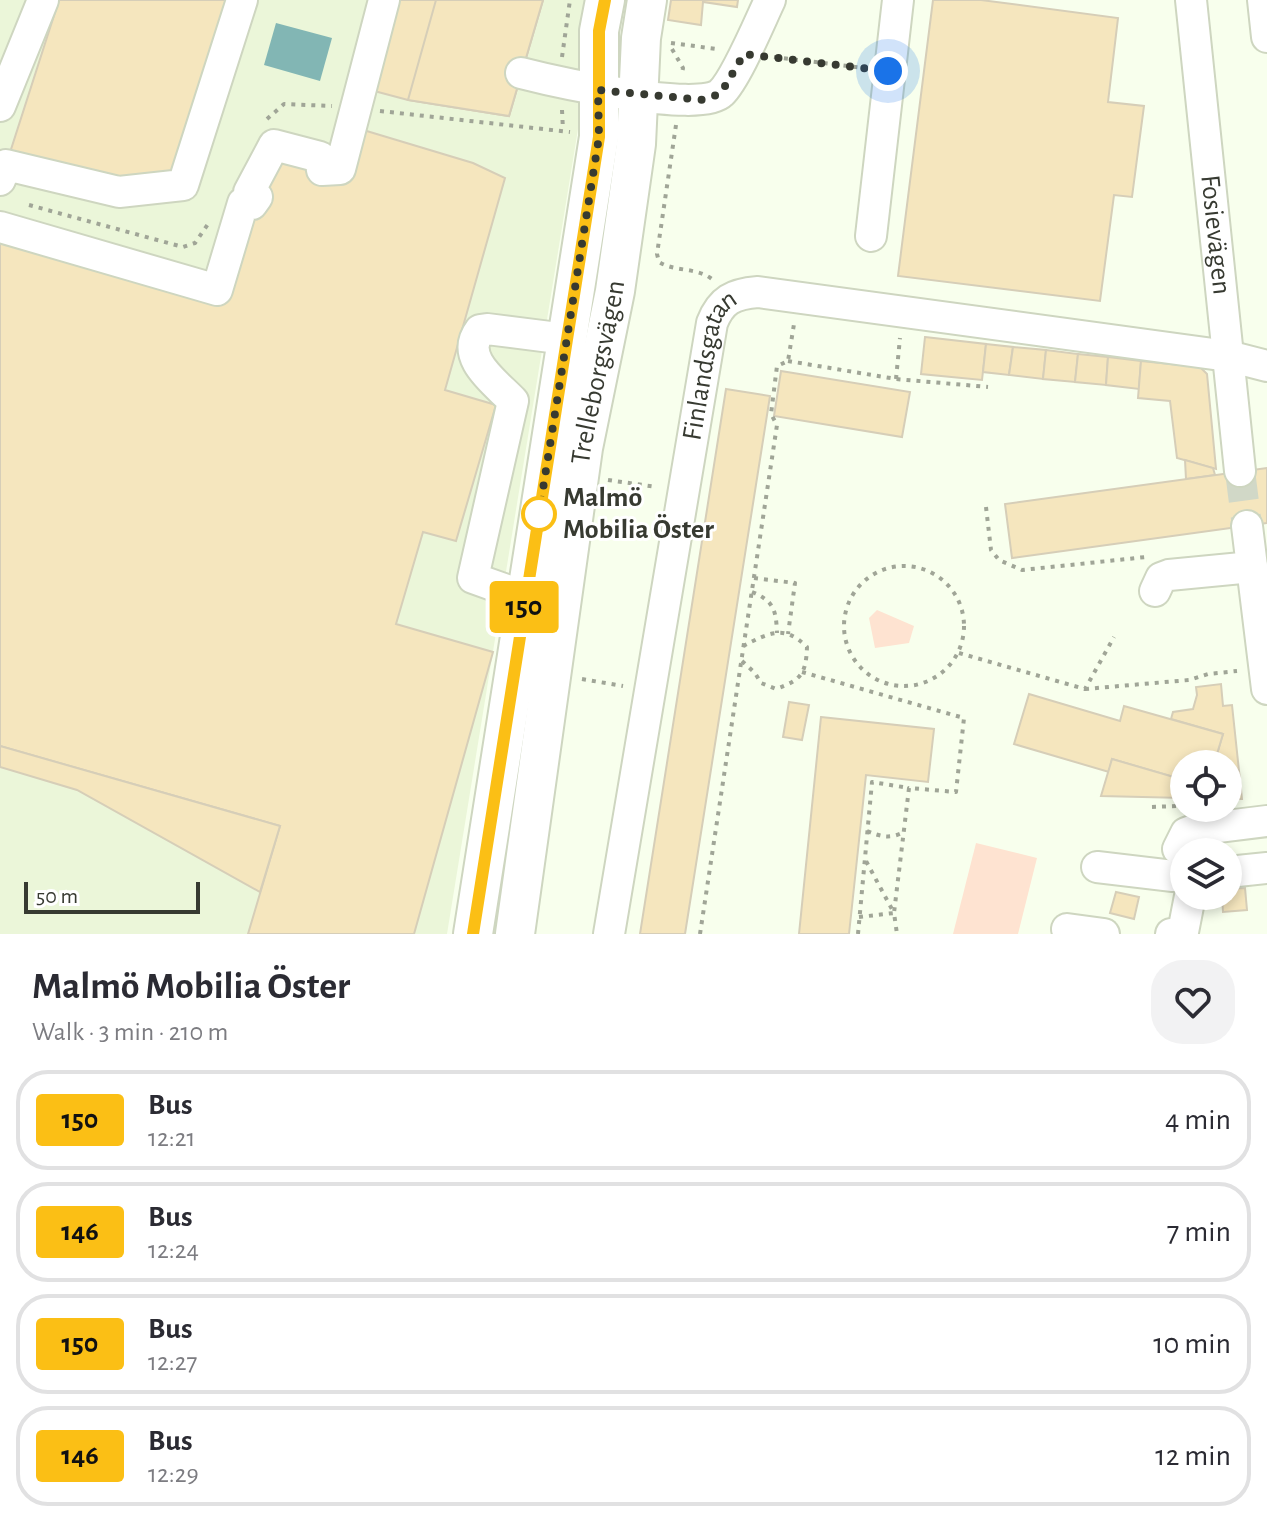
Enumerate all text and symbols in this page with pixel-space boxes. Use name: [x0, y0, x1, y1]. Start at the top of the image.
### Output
your location: [868, 51, 908, 91]
street label: Fosievägen: [1195, 173, 1236, 296]
street label: Trelleborgsvägen: [567, 279, 630, 466]
street label: Finlandsgatan: [678, 284, 742, 443]
place label: Malmö Mobilia Öster: [563, 484, 714, 544]
marker: Malmö Mobilia Öster: [522, 497, 556, 531]
line badge: 150: [478, 581, 570, 633]
text: 150: [506, 593, 542, 621]
map controls: [1170, 750, 1242, 910]
button: locate: [1170, 750, 1242, 822]
button: layers: [1170, 838, 1242, 910]
scale bar: [24, 878, 200, 914]
text: 50 m: [36, 885, 78, 907]
button: heart: [1151, 960, 1235, 1044]
text: Malmö Mobilia Öster: [32, 968, 350, 1006]
text: Walk · 3 min · 210 m: [32, 1019, 228, 1045]
text: Bus: [148, 1090, 193, 1120]
text: 4 min: [1165, 1105, 1231, 1135]
text: 150: [62, 1106, 98, 1134]
text: 12:21: [148, 1125, 196, 1151]
text: Bus: [148, 1202, 193, 1232]
text: 7 min: [1167, 1217, 1231, 1247]
text: 146: [61, 1218, 99, 1246]
text: 12:24: [148, 1237, 199, 1263]
text: Bus: [148, 1314, 193, 1344]
text: 10 min: [1153, 1329, 1231, 1359]
text: 150: [62, 1330, 98, 1358]
text: 12:27: [148, 1349, 197, 1375]
text: Bus: [148, 1426, 193, 1456]
text: 12 min: [1155, 1441, 1231, 1471]
text: 146: [61, 1442, 99, 1470]
text: 12:29: [148, 1461, 199, 1487]

